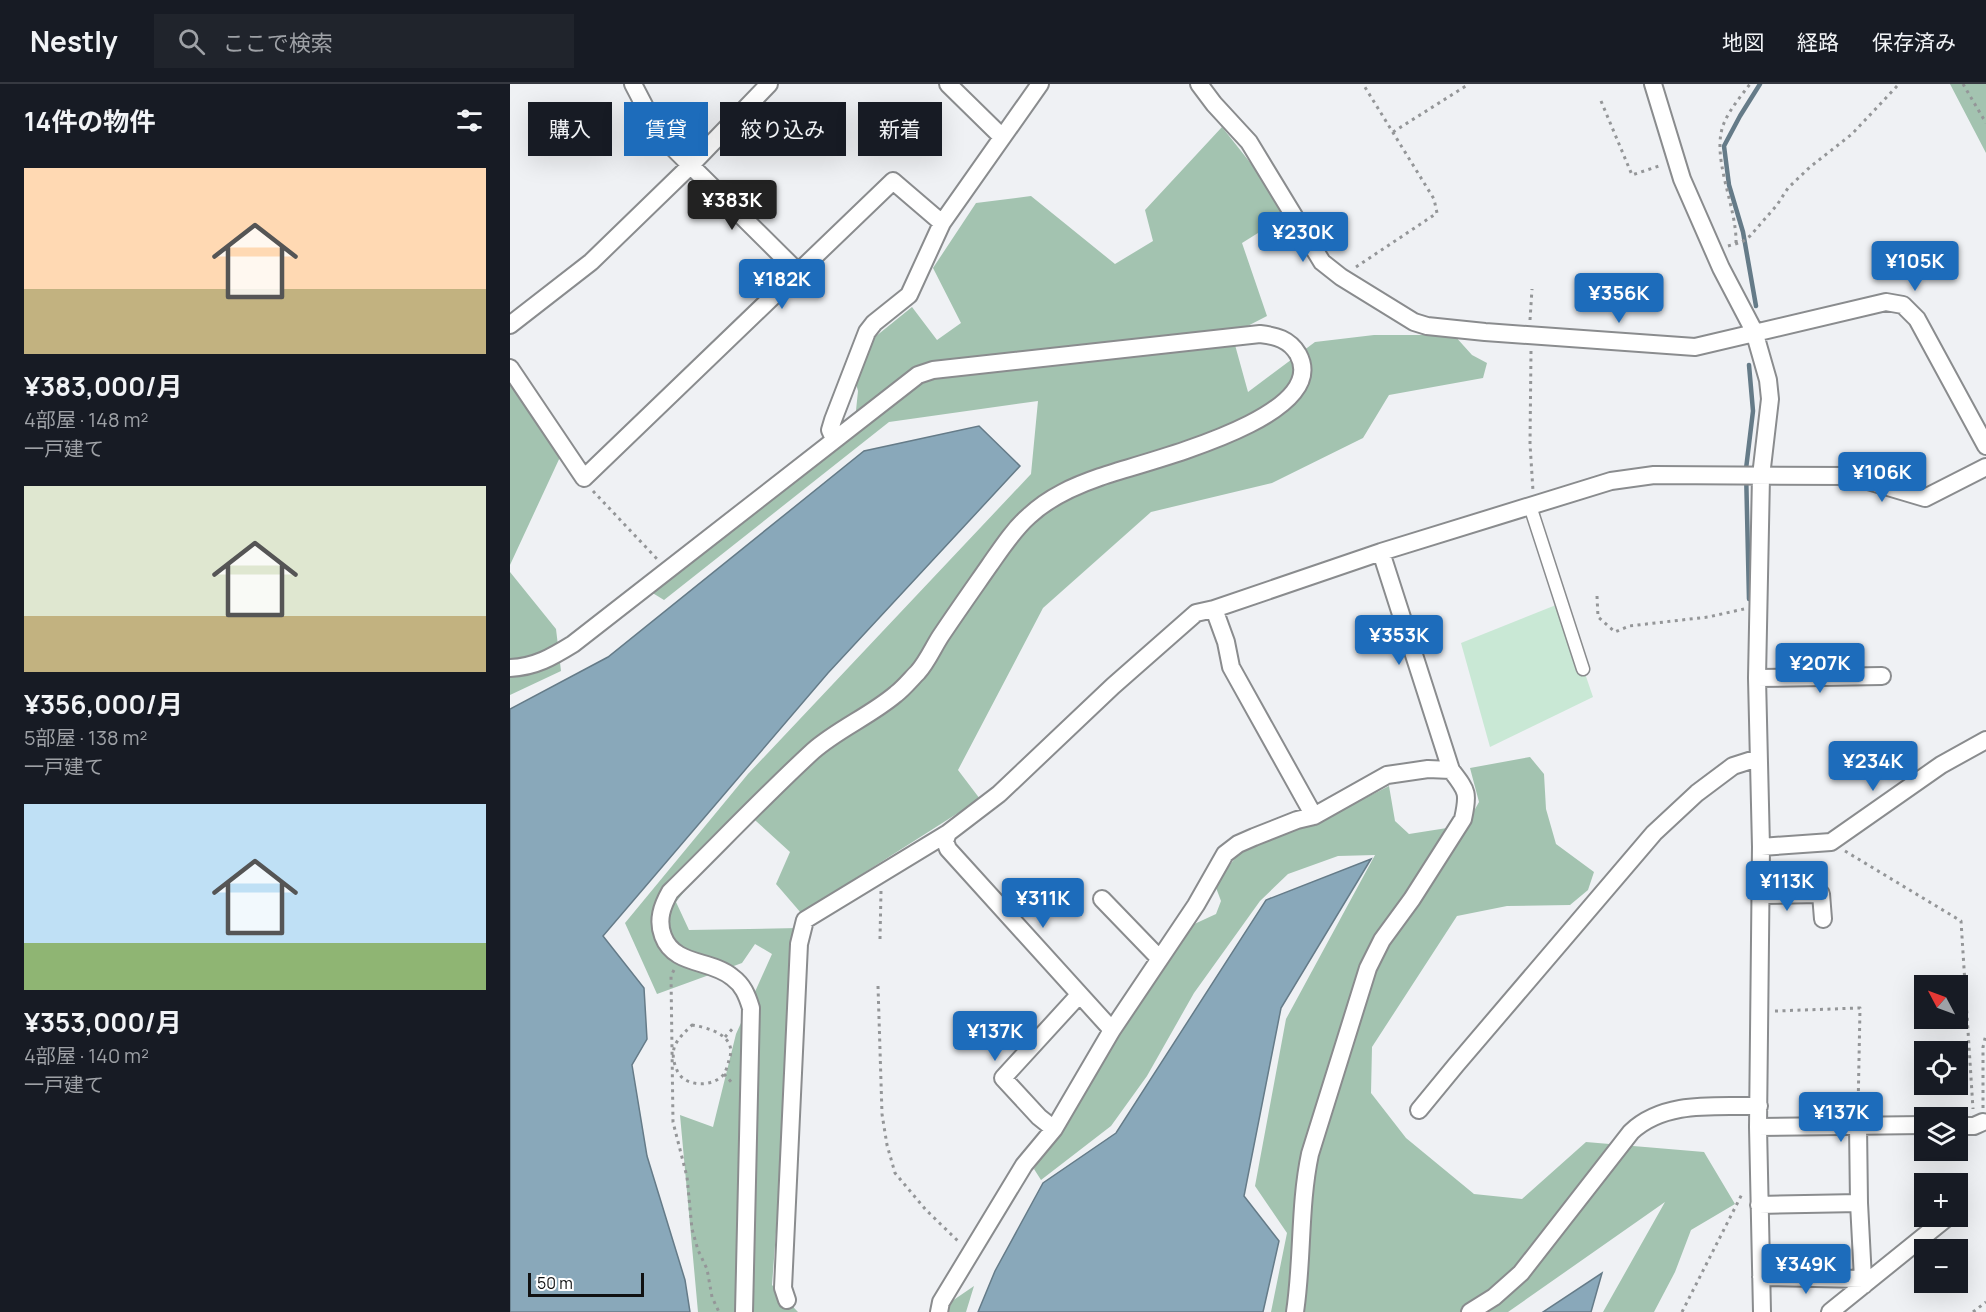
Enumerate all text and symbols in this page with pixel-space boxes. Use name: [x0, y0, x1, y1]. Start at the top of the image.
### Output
search box: [154, 14, 574, 68]
text: Nestly: [30, 22, 118, 60]
icon: search: [175, 25, 208, 58]
text: ここで検索: [223, 28, 333, 58]
text: 地図: [1722, 28, 1764, 56]
text: 経路: [1797, 28, 1839, 56]
text: 保存済み: [1872, 28, 1956, 56]
chip: 購入: [528, 102, 612, 156]
chip: 賃貸: [624, 102, 708, 156]
chip: 絞り込み: [720, 102, 846, 156]
chip: 新着: [858, 102, 942, 156]
text: 14件の物件: [24, 103, 155, 139]
icon: filters: [453, 104, 486, 137]
pin: ¥383K: [690, 180, 774, 231]
text: ¥383K: [702, 186, 762, 213]
icon: home: [201, 207, 309, 315]
pin: ¥230K: [1261, 212, 1345, 263]
text: ¥230K: [1272, 218, 1334, 245]
pin: ¥105K: [1873, 241, 1957, 292]
text: ¥105K: [1886, 247, 1944, 274]
pin: ¥182K: [740, 259, 824, 310]
text: ¥182K: [753, 265, 811, 292]
pin: ¥356K: [1577, 273, 1661, 324]
text: ¥356K: [1589, 279, 1649, 306]
text: ¥383,000/月: [24, 368, 183, 404]
text: 4部屋 · 148 m²: [24, 406, 148, 433]
text: 一戸建て: [24, 435, 104, 462]
pin: ¥106K: [1840, 452, 1924, 503]
text: ¥106K: [1852, 458, 1912, 485]
icon: home: [201, 525, 309, 633]
pin: ¥353K: [1357, 615, 1441, 666]
text: ¥353K: [1369, 621, 1429, 648]
pin: ¥207K: [1778, 643, 1862, 694]
text: ¥207K: [1790, 649, 1850, 676]
text: ¥356,000/月: [24, 686, 183, 722]
text: 5部屋 · 138 m²: [24, 724, 148, 751]
pin: ¥234K: [1831, 741, 1915, 792]
text: ¥234K: [1843, 747, 1903, 774]
text: 一戸建て: [24, 753, 104, 780]
icon: home: [201, 843, 309, 951]
pin: ¥113K: [1745, 861, 1829, 912]
text: ¥113K: [1760, 867, 1814, 894]
pin: ¥311K: [1001, 878, 1085, 929]
text: ¥311K: [1016, 884, 1070, 911]
north arrow: [1914, 975, 1968, 1029]
map controls: [1914, 975, 1968, 1293]
text: ¥353,000/月: [24, 1004, 182, 1040]
pin: ¥137K: [953, 1011, 1037, 1062]
text: ¥137K: [967, 1017, 1023, 1044]
button: locate: [1914, 1041, 1968, 1095]
text: 4部屋 · 140 m²: [24, 1042, 149, 1069]
text: 一戸建て: [24, 1071, 104, 1098]
pin: ¥137K: [1799, 1092, 1883, 1143]
text: ¥137K: [1813, 1098, 1869, 1125]
button: layers: [1914, 1107, 1968, 1161]
button: +: [1914, 1173, 1968, 1227]
button: −: [1914, 1239, 1968, 1293]
pin: ¥349K: [1764, 1244, 1848, 1295]
text: ¥349K: [1776, 1250, 1836, 1277]
scale bar: [528, 1270, 644, 1298]
text: 50 m: [537, 1272, 573, 1294]

